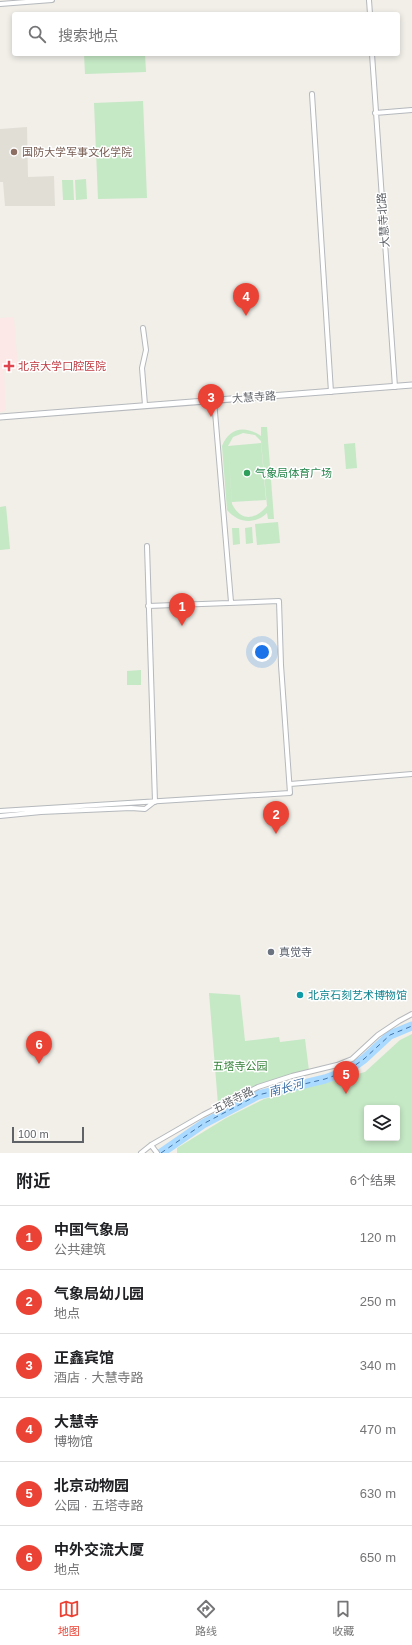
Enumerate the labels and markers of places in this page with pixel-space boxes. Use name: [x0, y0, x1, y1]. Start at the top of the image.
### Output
place label: 国防大学军事文化学院: [22, 146, 132, 158]
marker: 国防大学军事文化学院: [9, 147, 19, 157]
pin: 4: [233, 283, 259, 316]
marker: 北京大学口腔医院: [3, 360, 15, 372]
place label: 北京大学口腔医院: [18, 360, 106, 372]
pin: 3: [198, 384, 224, 417]
place label: 气象局体育广场: [255, 467, 332, 479]
marker: 气象局体育广场: [242, 468, 252, 478]
pin: 1: [169, 593, 195, 626]
pin: 2: [263, 801, 289, 834]
place label: 真觉寺: [279, 946, 312, 958]
marker: 真觉寺: [266, 947, 276, 957]
place label: 北京石刻艺术博物馆: [308, 989, 407, 1001]
marker: 北京石刻艺术博物馆: [295, 990, 305, 1000]
pin: 6: [26, 1031, 52, 1064]
pin: 5: [333, 1061, 359, 1094]

